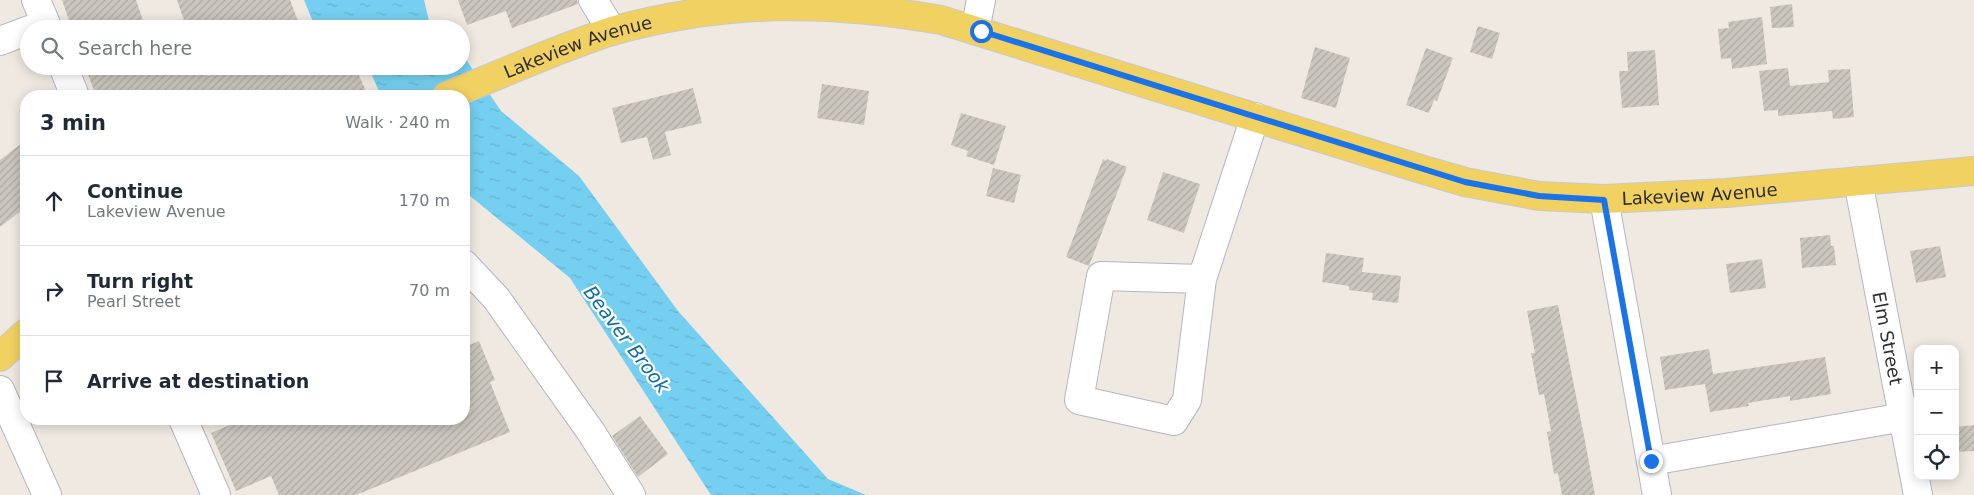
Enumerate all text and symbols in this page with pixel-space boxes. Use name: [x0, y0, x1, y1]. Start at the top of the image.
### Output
street label: Lakeview Avenue: [500, 11, 654, 82]
search box: [20, 20, 470, 75]
route start: [970, 20, 993, 43]
icon: search: [38, 34, 66, 62]
text: Search here: [78, 37, 192, 59]
text: 3 min: [40, 111, 106, 135]
text: Walk · 240 m: [345, 113, 450, 132]
street label: Lakeview Avenue: [1621, 178, 1778, 209]
text: Continue: [87, 180, 183, 202]
icon: ahead: [40, 187, 68, 215]
text: 170 m: [399, 191, 450, 210]
text: Lakeview Avenue: [87, 202, 226, 221]
text: Turn right: [87, 270, 193, 292]
icon: right: [40, 277, 68, 305]
text: 70 m: [409, 281, 450, 300]
water label: Beaver Brook: [580, 281, 675, 398]
street label: Elm Street: [1869, 290, 1907, 386]
text: Pearl Street: [87, 292, 180, 311]
map controls: [1914, 345, 1959, 480]
button: +: [1914, 345, 1959, 390]
icon: arrive: [40, 367, 68, 395]
text: Arrive at destination: [87, 370, 309, 392]
button: −: [1914, 390, 1959, 435]
button: locate: [1914, 435, 1959, 480]
route end: [1640, 450, 1663, 473]

